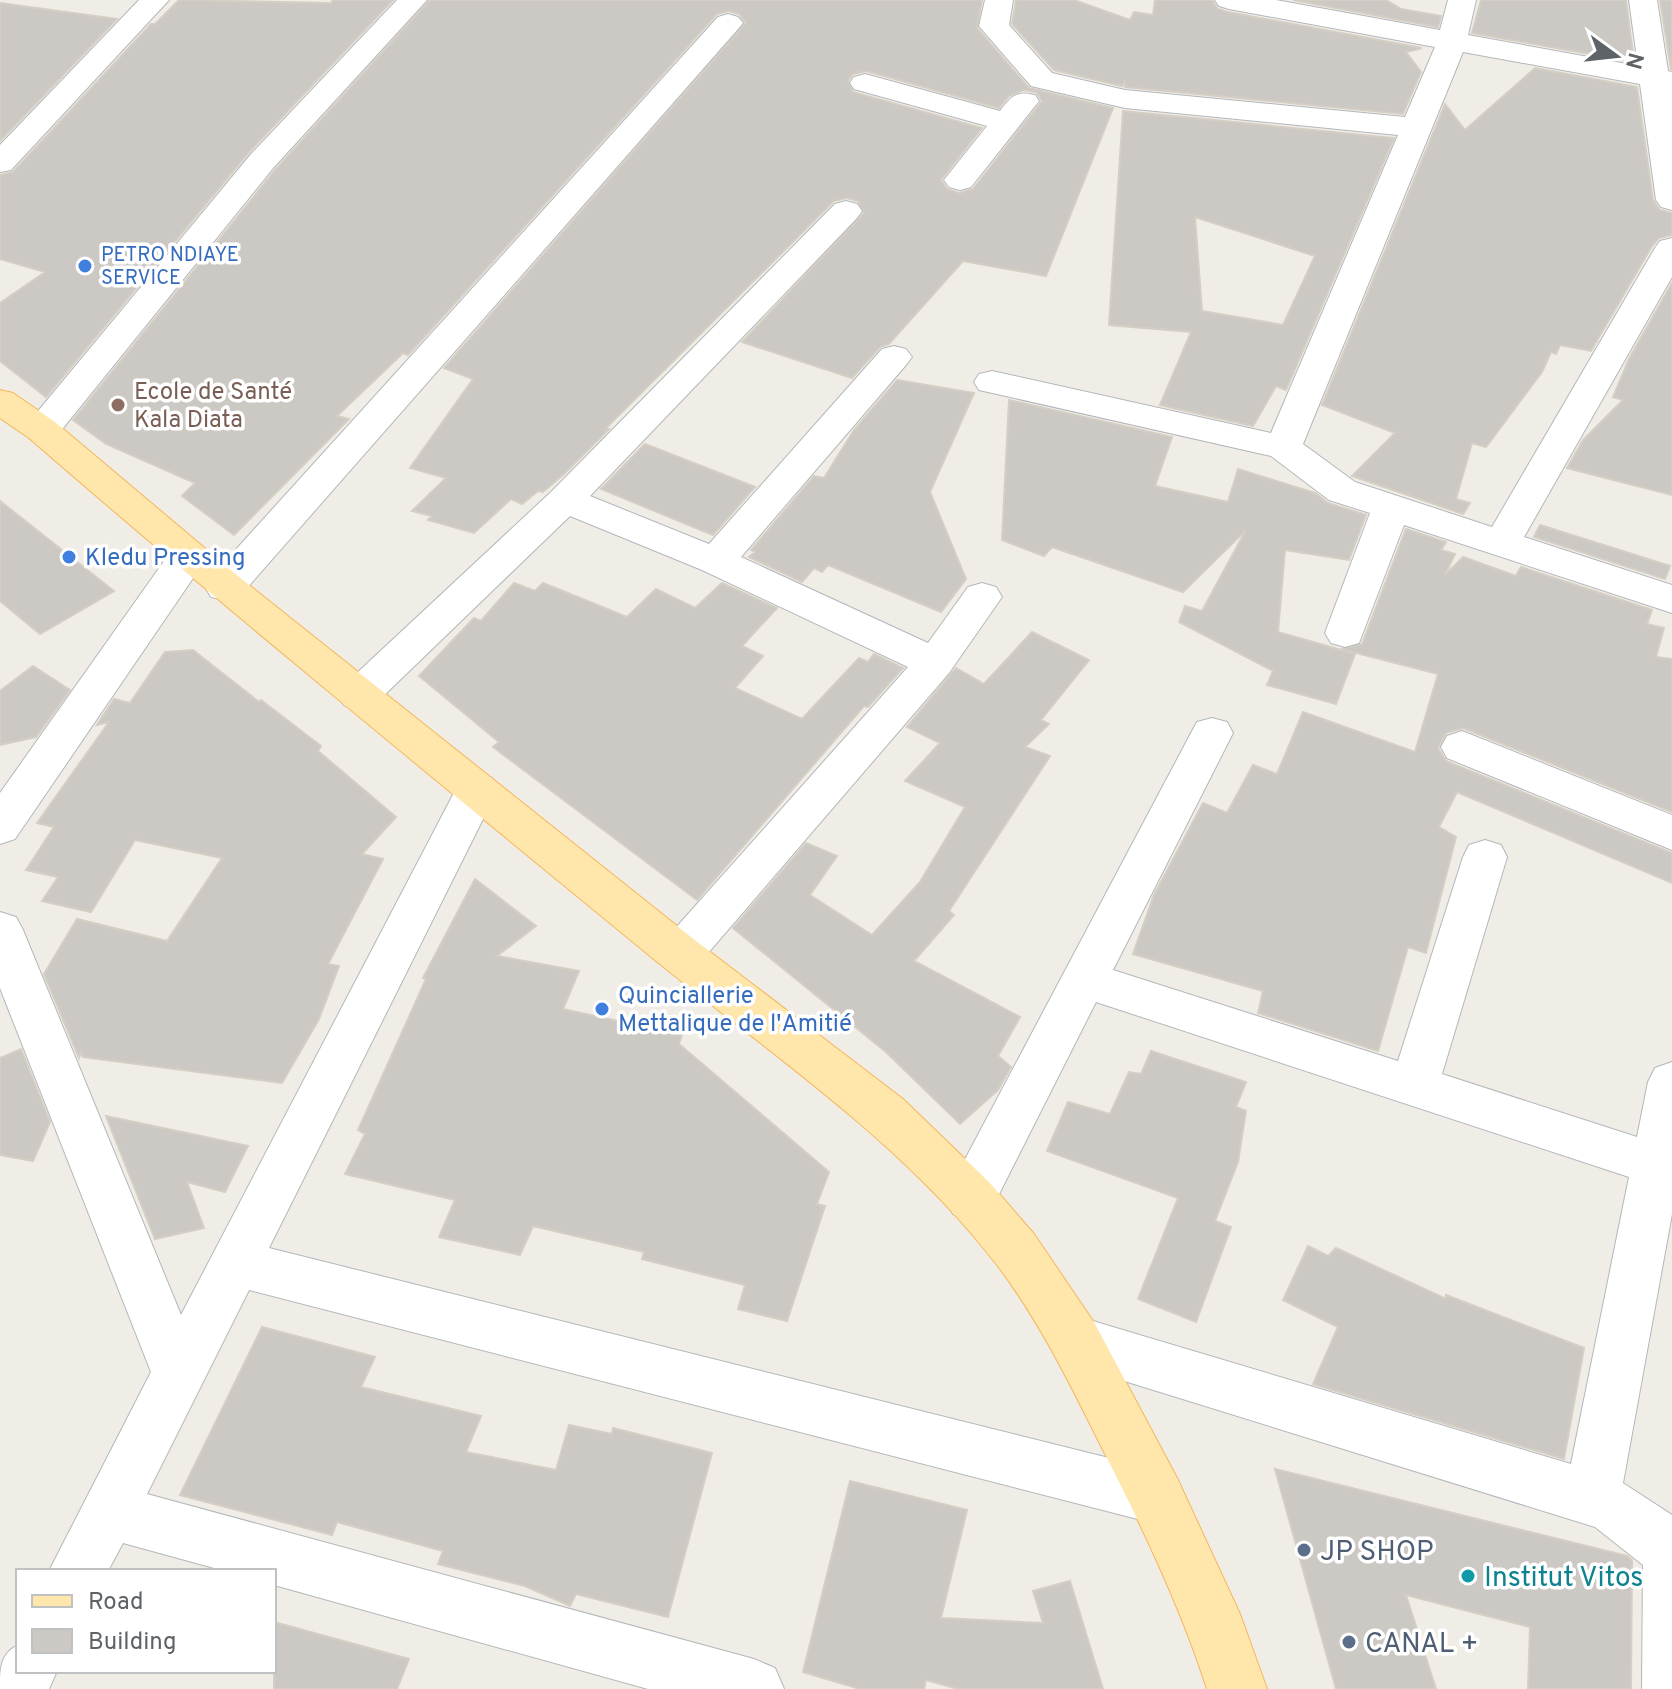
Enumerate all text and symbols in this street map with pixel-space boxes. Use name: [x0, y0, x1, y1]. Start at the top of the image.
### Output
north arrow: [1576, 16, 1656, 96]
text: N: [1618, 49, 1648, 72]
place label: PETRO NDIAYE SERVICE: [101, 243, 239, 292]
marker: PETRO NDIAYE SERVICE: [76, 257, 94, 275]
place label: Ecole de Santé Kala Diata: [134, 378, 292, 436]
marker: Ecole de Santé Kala Diata: [109, 396, 127, 414]
place label: Kledu Pressing: [85, 544, 246, 574]
marker: Kledu Pressing: [60, 548, 78, 566]
place label: Quinciallerie Mettalique de l'Amitié: [618, 982, 852, 1040]
marker: Quinciallerie Mettalique de l'Amitié: [593, 1000, 611, 1018]
place label: JP SHOP: [1320, 1535, 1434, 1571]
marker: JP SHOP: [1295, 1541, 1313, 1559]
place label: Institut Vitos: [1484, 1561, 1644, 1597]
marker: Institut Vitos: [1459, 1567, 1477, 1585]
legend: [16, 1569, 276, 1673]
text: Road: [88, 1588, 144, 1618]
place label: CANAL +: [1365, 1627, 1478, 1663]
text: Building: [88, 1628, 177, 1658]
marker: CANAL +: [1340, 1633, 1358, 1651]

